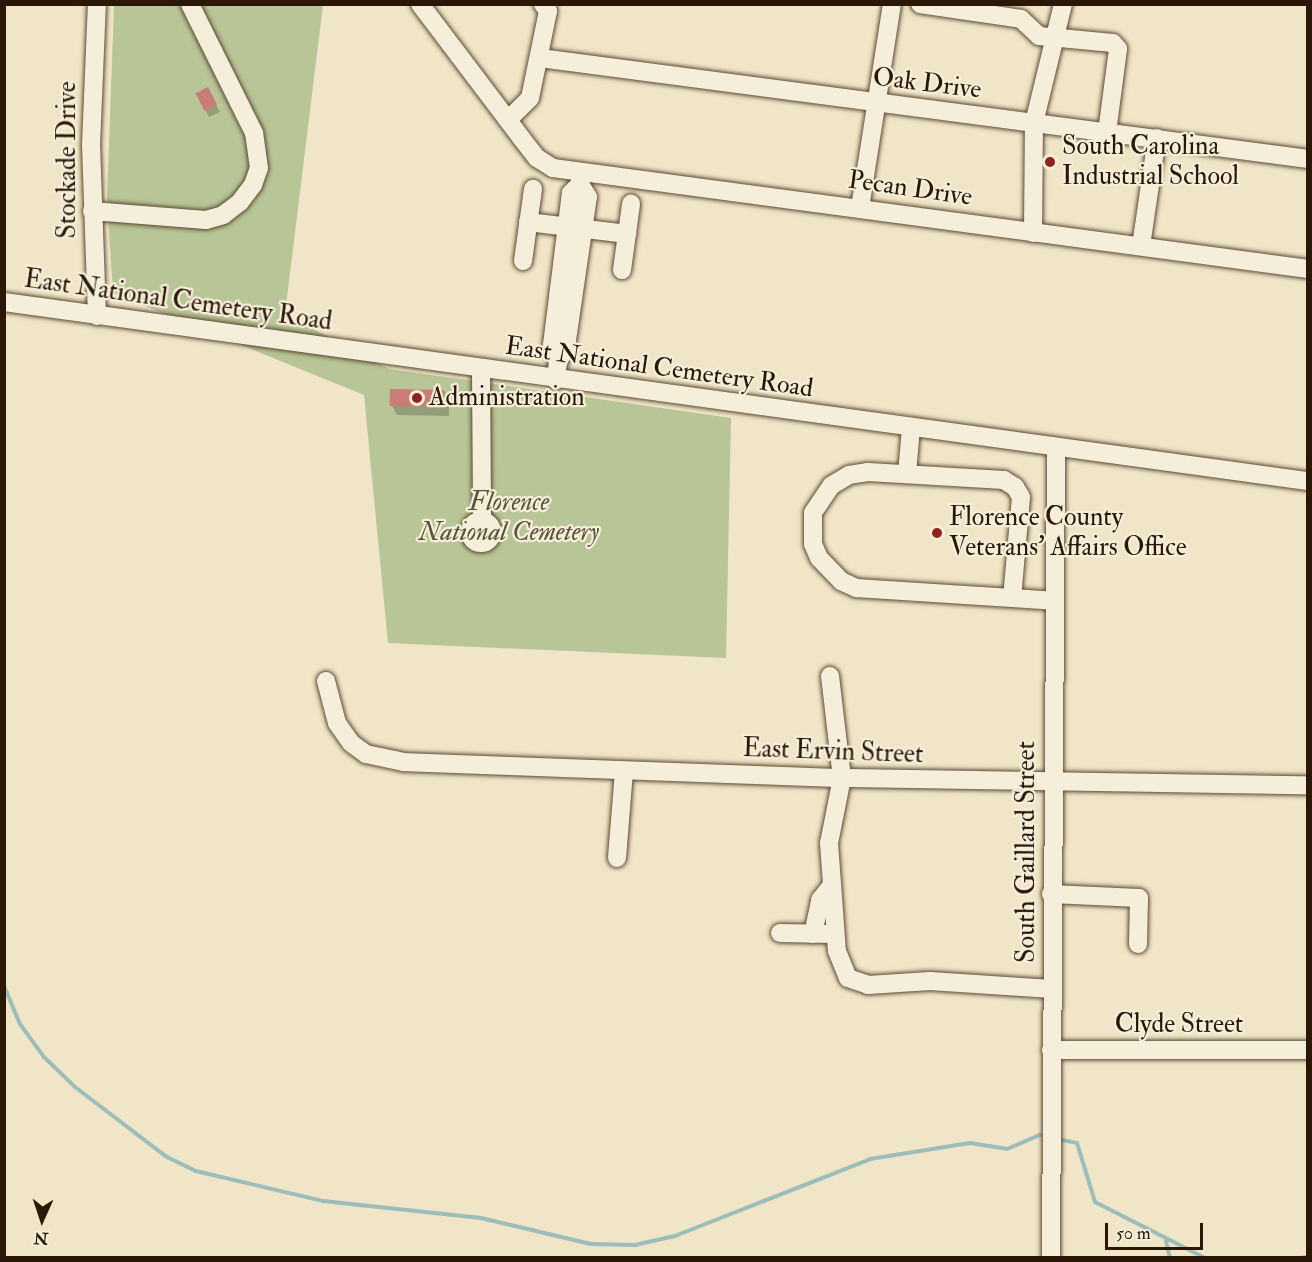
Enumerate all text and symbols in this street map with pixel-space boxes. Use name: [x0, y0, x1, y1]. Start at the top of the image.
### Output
street label: Oak Drive: [871, 62, 983, 106]
street label: Stockade Drive: [52, 81, 84, 239]
place label: South Carolina Industrial School: [1062, 131, 1239, 192]
marker: South Carolina Industrial School: [1043, 155, 1057, 169]
street label: Pecan Drive: [846, 165, 974, 213]
street label: East National Cemetery Road: [22, 264, 334, 338]
street label: East National Cemetery Road: [503, 331, 815, 405]
place label: Administration: [429, 382, 585, 414]
marker: Administration: [410, 391, 424, 405]
park label: Florence National Cemetery: [419, 487, 599, 548]
place label: Florence County Veterans' Affairs Office: [949, 502, 1187, 564]
marker: Florence County Veterans' Affairs Office: [930, 526, 944, 540]
street label: East Ervin Street: [742, 733, 924, 771]
street label: South Gaillard Street: [1011, 741, 1043, 963]
street label: Clyde Street: [1115, 1009, 1243, 1041]
north arrow: [12, 1190, 72, 1250]
scale bar: [1108, 1211, 1206, 1249]
text: 50 m: [1116, 1222, 1151, 1245]
text: N: [33, 1228, 49, 1248]

